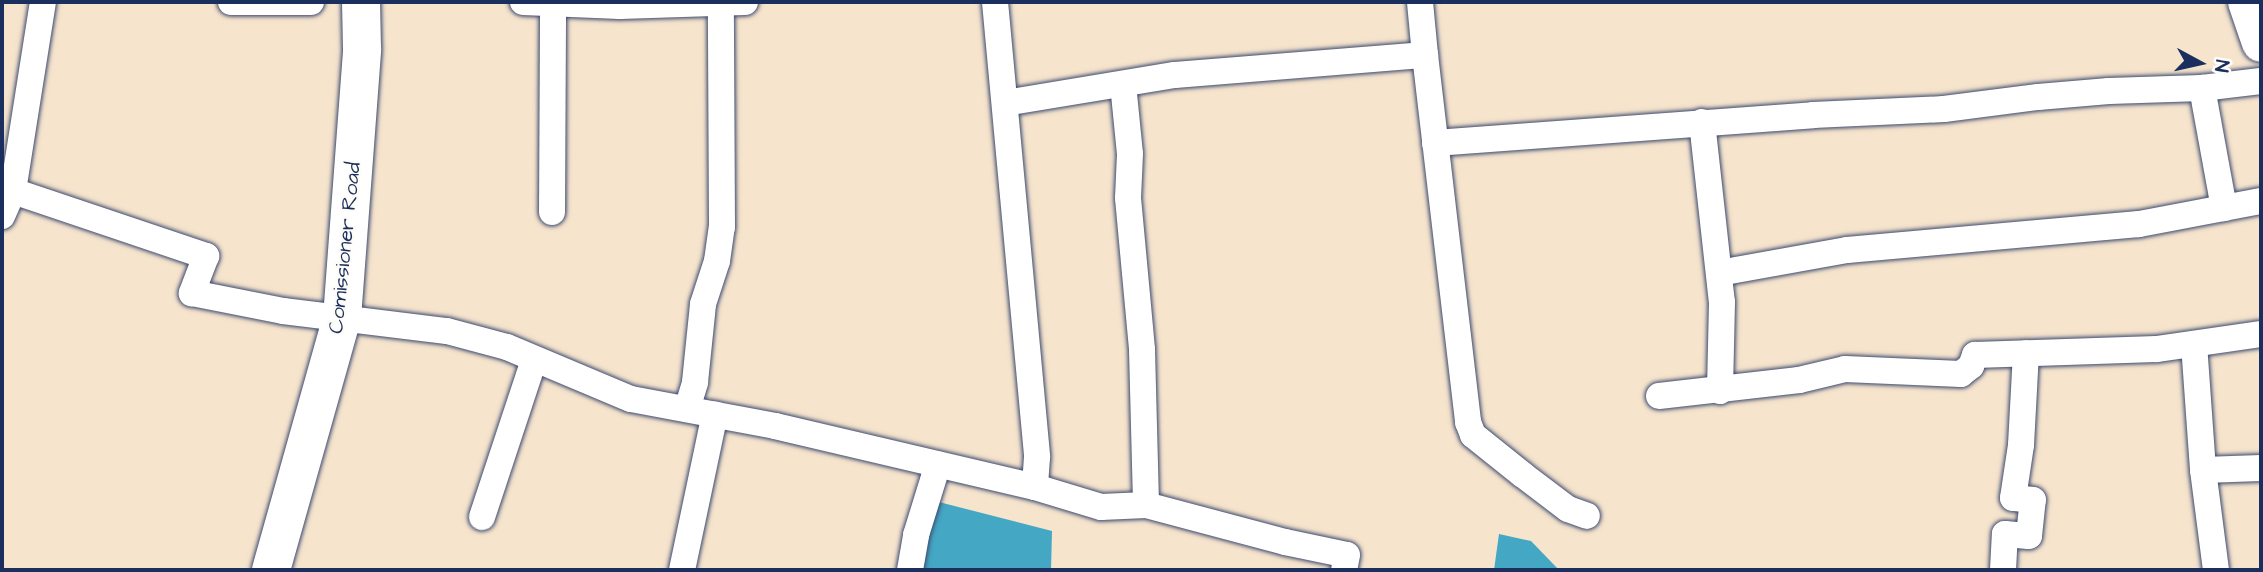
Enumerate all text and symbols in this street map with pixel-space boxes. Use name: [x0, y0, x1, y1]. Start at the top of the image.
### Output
north arrow: [2165, 28, 2235, 98]
text: N: [2207, 58, 2235, 74]
street label: Comissioner Road: [323, 161, 367, 335]

